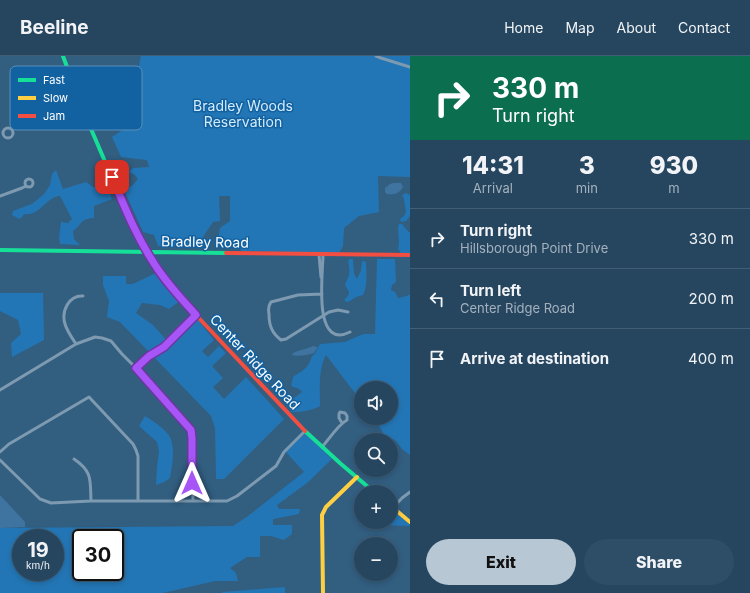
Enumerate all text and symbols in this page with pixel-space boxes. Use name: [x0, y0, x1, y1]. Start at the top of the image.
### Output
text: Beeline: [20, 16, 89, 39]
text: Home: [504, 19, 543, 36]
text: Map: [565, 19, 595, 36]
text: About: [617, 19, 656, 36]
text: Contact: [678, 19, 730, 36]
legend: [10, 66, 142, 130]
text: 330 m: [492, 71, 579, 105]
icon: right: [426, 72, 478, 124]
text: Fast: [43, 73, 65, 87]
text: Slow: [43, 91, 68, 105]
park label: Bradley Woods Reservation: [193, 97, 293, 130]
text: Turn right: [492, 105, 575, 126]
text: Jam: [43, 109, 65, 123]
text: 14:31: [462, 151, 524, 180]
text: 3: [579, 151, 595, 180]
text: 930: [650, 151, 698, 180]
pin: [95, 160, 129, 194]
icon: arrive: [101, 166, 123, 188]
text: Arrival: [473, 180, 513, 196]
text: min: [576, 180, 598, 196]
text: m: [668, 180, 680, 196]
text: Turn right: [460, 221, 532, 240]
icon: right: [426, 228, 448, 250]
text: 330 m: [689, 229, 734, 248]
street label: Bradley Road: [161, 232, 249, 251]
text: Hillsborough Point Drive: [460, 240, 608, 256]
text: Turn left: [460, 281, 521, 300]
icon: left: [426, 288, 448, 310]
text: 200 m: [689, 289, 734, 308]
text: Center Ridge Road: [460, 300, 575, 316]
street label: Center Ridge Road: [207, 311, 304, 413]
icon: arrive: [426, 348, 448, 370]
text: Arrive at destination: [460, 349, 609, 368]
text: 400 m: [688, 349, 734, 368]
map controls: [354, 381, 398, 581]
button: sound: [354, 381, 398, 425]
button: search: [354, 433, 398, 477]
position arrow: [171, 462, 213, 504]
button: +: [354, 485, 398, 529]
speed limit sign: 30: [72, 529, 124, 581]
button: −: [354, 537, 398, 581]
text: 19: [27, 538, 49, 562]
button: Exit: [426, 539, 576, 585]
button: Share: [584, 539, 734, 585]
text: km/h: [26, 559, 50, 571]

